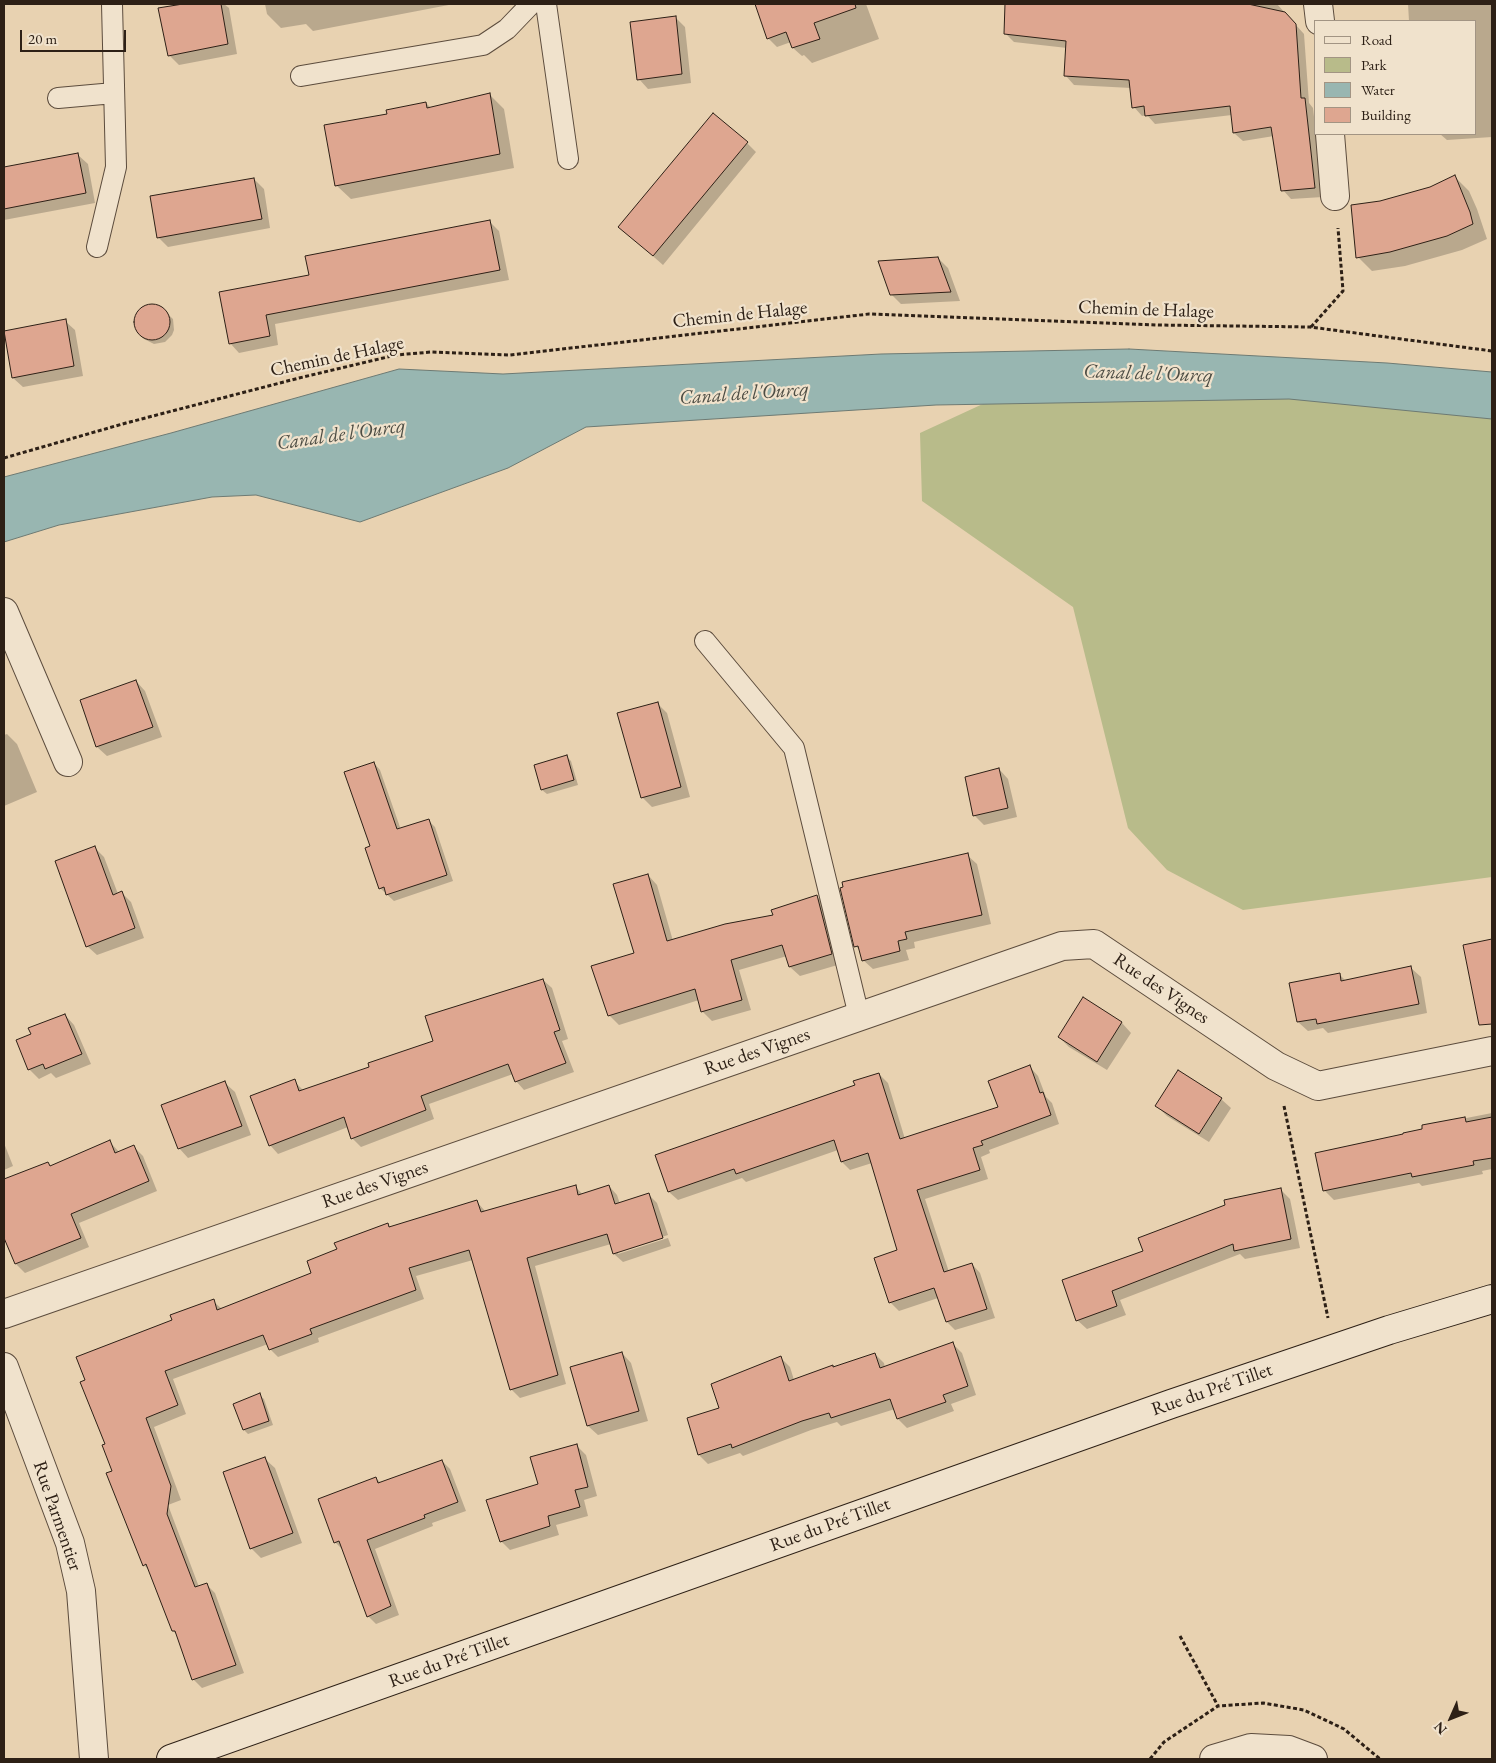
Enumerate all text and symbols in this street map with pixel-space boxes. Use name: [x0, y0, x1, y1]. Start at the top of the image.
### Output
scale bar: [22, 20, 129, 52]
legend: [1314, 20, 1476, 135]
text: 20 m: [28, 29, 57, 48]
text: Road: [1361, 30, 1392, 49]
text: Park: [1361, 55, 1387, 74]
text: Water: [1361, 80, 1395, 99]
text: Building: [1361, 105, 1411, 124]
street label: Chemin de Halage: [1078, 296, 1214, 324]
street label: Chemin de Halage: [671, 297, 809, 333]
street label: Chemin de Halage: [268, 332, 406, 382]
water label: Canal de l'Ourcq: [1083, 360, 1213, 388]
water label: Canal de l'Ourcq: [679, 378, 809, 410]
water label: Canal de l'Ourcq: [275, 414, 407, 456]
street label: Rue des Vignes: [1109, 949, 1213, 1029]
street label: Rue des Vignes: [701, 1023, 813, 1081]
street label: Rue des Vignes: [319, 1156, 431, 1214]
street label: Rue du Pré Tillet: [1149, 1359, 1275, 1421]
street label: Rue Parmentier: [28, 1458, 86, 1574]
street label: Rue du Pré Tillet: [767, 1493, 893, 1557]
street label: Rue du Pré Tillet: [386, 1629, 512, 1693]
north arrow: [1426, 1693, 1476, 1743]
text: N: [1430, 1718, 1451, 1739]

